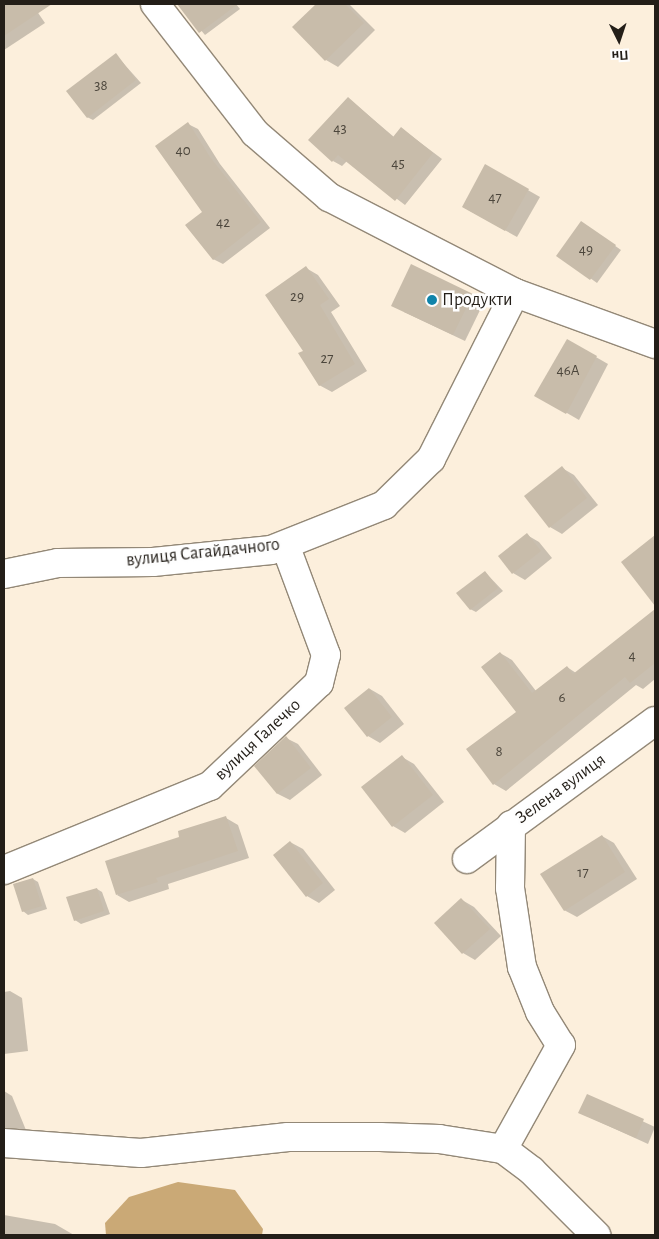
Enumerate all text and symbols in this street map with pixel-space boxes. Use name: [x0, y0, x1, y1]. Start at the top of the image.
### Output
north arrow: [594, 15, 644, 65]
text: Пн: [611, 47, 629, 63]
house number: 38: [94, 77, 108, 95]
house number: 43: [333, 120, 347, 138]
house number: 40: [175, 142, 191, 160]
house number: 45: [391, 155, 405, 173]
house number: 47: [488, 189, 502, 207]
house number: 42: [216, 214, 230, 232]
house number: 49: [579, 241, 593, 259]
house number: 29: [290, 288, 304, 306]
place label: Продукти: [442, 289, 512, 311]
marker: Продукти: [426, 294, 438, 306]
house number: 27: [320, 350, 334, 368]
house number: 46А: [556, 362, 580, 380]
street label: вулиця Сагайдачного: [125, 534, 281, 572]
house number: 4: [628, 647, 636, 665]
house number: 6: [558, 689, 566, 707]
street label: вулиця Галечко: [210, 695, 306, 785]
house number: 8: [495, 743, 503, 761]
street label: Зелена вулиця: [512, 749, 610, 829]
house number: 17: [577, 864, 589, 882]

